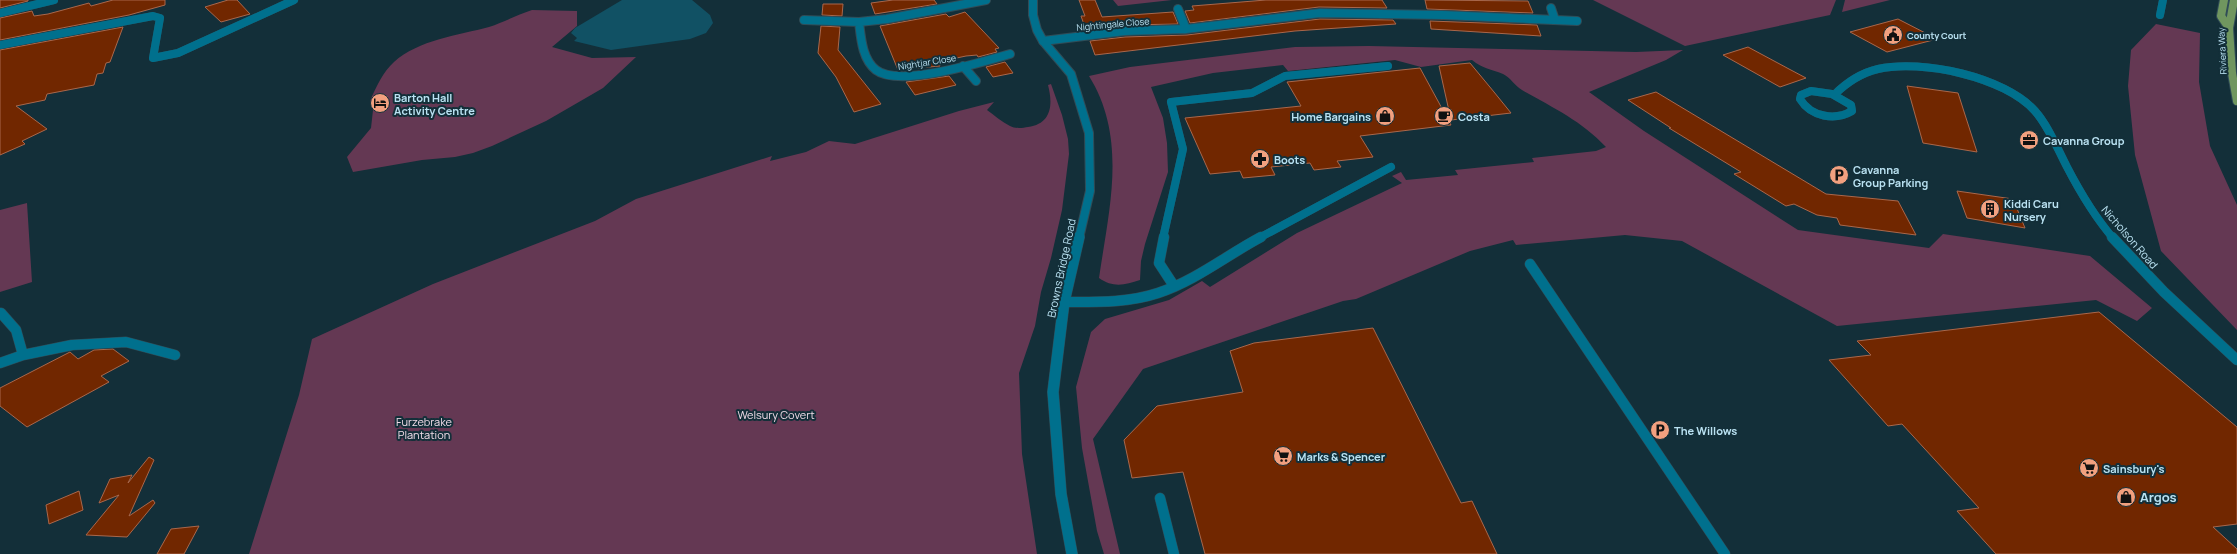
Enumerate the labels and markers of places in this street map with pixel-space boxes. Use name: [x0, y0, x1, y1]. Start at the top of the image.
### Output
public building icon: County Court: [1882, 24, 1904, 46]
place label: County Court: [1907, 29, 1966, 42]
place label: Barton Hall Activity Centre: [394, 90, 475, 118]
hotel icon: Barton Hall Activity Centre: [369, 92, 391, 114]
shop icon: Home Bargains: [1374, 105, 1396, 127]
cafe icon: Costa: [1433, 105, 1455, 127]
place label: Home Bargains: [1291, 109, 1371, 124]
place label: Costa: [1458, 109, 1490, 124]
office icon: Cavanna Group: [2018, 129, 2040, 151]
place label: Cavanna Group: [2043, 133, 2125, 148]
pharmacy icon: Boots: [1249, 148, 1271, 170]
place label: Boots: [1274, 152, 1305, 167]
place label: Cavanna Group Parking: [1853, 162, 1928, 190]
parking icon: Cavanna Group Parking: [1828, 164, 1850, 186]
place label: Kiddi Caru Nursery: [2004, 196, 2059, 224]
building icon: Kiddi Caru Nursery: [1979, 198, 2001, 220]
parking icon: The Willows: [1649, 419, 1671, 441]
place label: The Willows: [1674, 423, 1737, 438]
supermarket icon: Marks & Spencer: [1272, 445, 1294, 467]
place label: Marks & Spencer: [1297, 449, 1386, 464]
supermarket icon: Sainsbury's: [2078, 457, 2100, 479]
place label: Sainsbury's: [2103, 461, 2164, 476]
shop icon: Argos: [2115, 486, 2137, 508]
place label: Argos: [2140, 488, 2177, 506]

